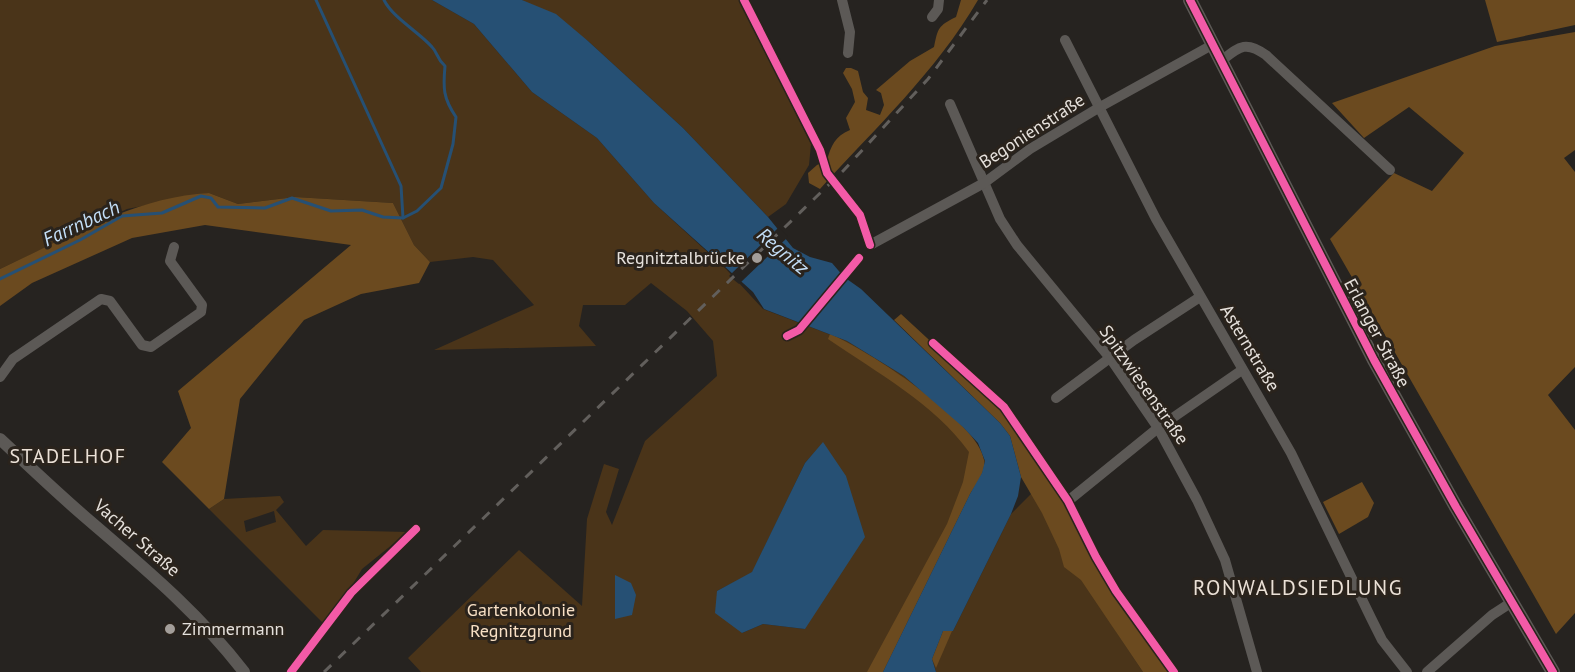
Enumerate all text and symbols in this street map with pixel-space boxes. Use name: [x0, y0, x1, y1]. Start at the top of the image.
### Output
street label: Begonienstraße: [975, 88, 1089, 173]
water label: Farrnbach: [38, 194, 124, 252]
water label: Regnitz: [752, 222, 815, 281]
place label: Regnitztalbrücke: [616, 246, 745, 269]
marker: Regnitztalbrücke: [750, 251, 764, 265]
street label: Erlanger Straße: [1339, 274, 1416, 391]
street label: Asternstraße: [1215, 300, 1285, 396]
street label: Spitzwiesenstraße: [1095, 321, 1194, 449]
district label: STADELHOF: [9, 443, 127, 469]
street label: Vacher Straße: [89, 493, 185, 581]
district label: RONWALDSIEDLUNG: [1193, 574, 1403, 601]
park label: Gartenkolonie Regnitzgrund: [467, 598, 575, 642]
place label: Zimmermann: [182, 617, 284, 640]
marker: Zimmermann: [163, 622, 177, 636]

